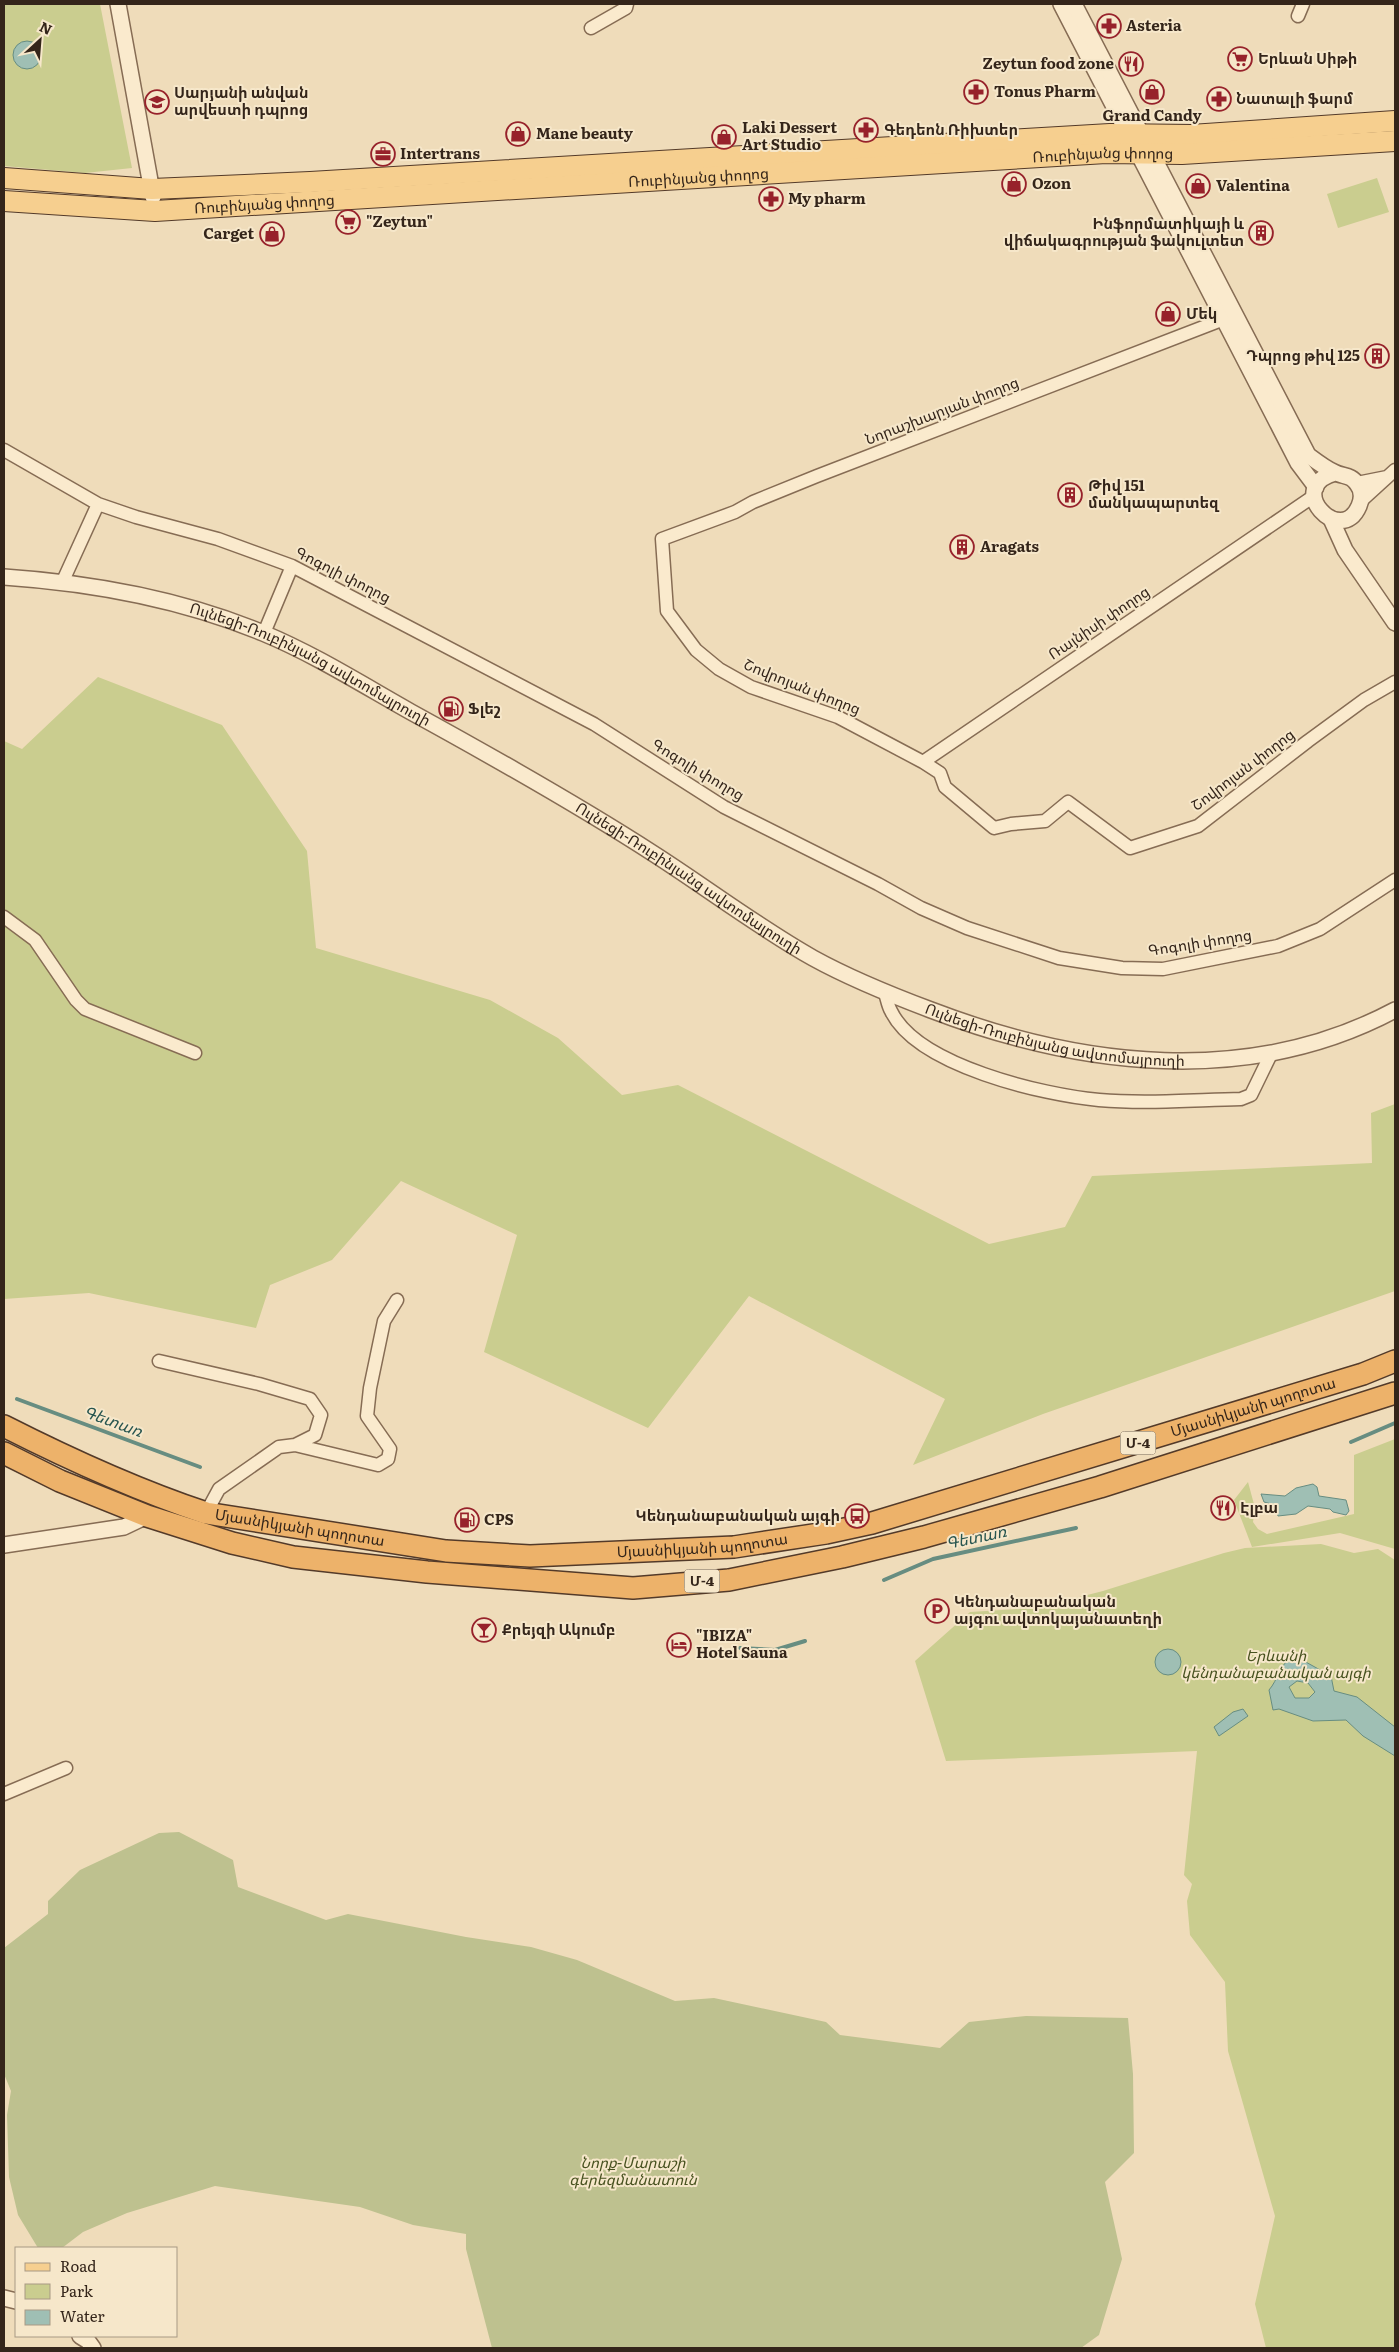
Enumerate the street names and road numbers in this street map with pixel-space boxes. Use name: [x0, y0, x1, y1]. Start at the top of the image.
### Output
street label: Ռուբինյանց փողոց: [1032, 140, 1174, 167]
street label: Ռուբինյանց փողոց: [628, 161, 770, 192]
street label: Ռուբինյանց փողոց: [193, 187, 335, 219]
street label: Նորաշխարյան փողոց: [861, 370, 1022, 450]
street label: Գոգոլի փողոց: [292, 540, 396, 608]
street label: Ռայնիսի փողոց: [1043, 579, 1154, 664]
street label: Ուլնեցի-Ռուբինյանց ավտոմայրուղի: [187, 595, 436, 731]
street label: Շովրոյան փողոց: [741, 652, 865, 720]
street label: Շովրոյան փողոց: [1185, 722, 1299, 815]
street label: Գոգոլի փողոց: [648, 732, 750, 806]
street label: Ուլնեցի-Ռուբինյանց ավտոմայրուղի: [572, 795, 807, 959]
street label: Գոգոլի փողոց: [1146, 922, 1253, 961]
street label: Ուլնեցի-Ռուբինյանց ավտոմայրուղի: [922, 996, 1185, 1071]
street label: Մյասնիկյանի պողոտա: [1167, 1370, 1338, 1442]
road number: Մ-4: [1120, 1432, 1156, 1455]
street label: Մյասնիկյանի պողոտա: [213, 1502, 386, 1551]
street label: Մյասնիկյանի պողոտա: [616, 1526, 789, 1562]
road number: Մ-4: [684, 1570, 720, 1592]

